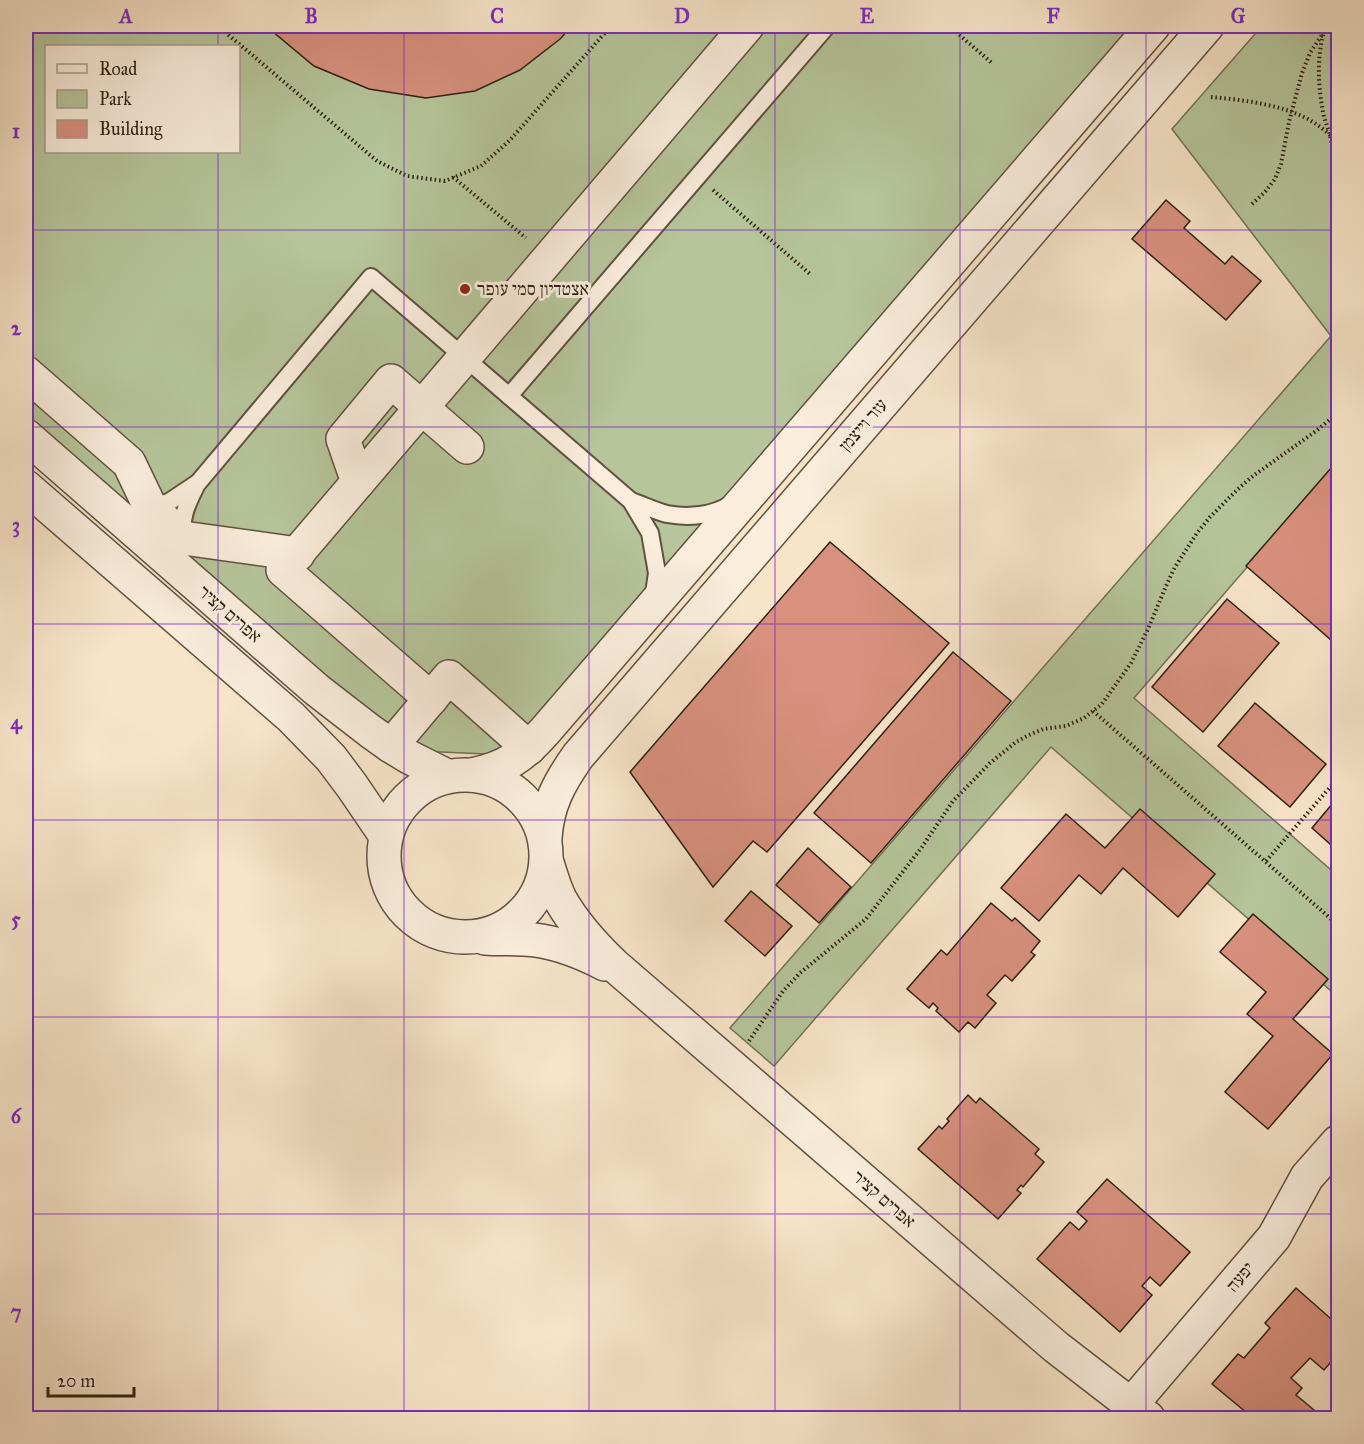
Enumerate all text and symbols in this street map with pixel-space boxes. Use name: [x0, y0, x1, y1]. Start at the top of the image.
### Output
text: A: [117, 4, 133, 28]
text: B: [304, 4, 318, 28]
text: C: [490, 4, 504, 28]
text: D: [674, 4, 690, 28]
text: E: [860, 4, 875, 28]
text: F: [1046, 4, 1060, 28]
text: G: [1231, 4, 1246, 28]
legend: [45, 45, 240, 153]
text: Road: [99, 58, 137, 80]
text: Park: [99, 88, 132, 110]
text: Building: [99, 118, 163, 141]
text: 1: [12, 119, 20, 143]
place label: אצטדיון סמי עופר: [477, 278, 589, 300]
marker: אצטדיון סמי עופר: [458, 282, 472, 296]
text: 2: [11, 316, 22, 340]
street label: עזר וייצמן: [834, 394, 892, 456]
text: 3: [12, 513, 20, 538]
street label: אפרים קציר: [194, 581, 266, 647]
text: 4: [10, 710, 22, 735]
text: 5: [11, 907, 21, 931]
text: 6: [11, 1104, 23, 1128]
street label: אפרים קציר: [848, 1166, 920, 1232]
street label: יפעה: [1221, 1258, 1259, 1296]
text: 7: [11, 1300, 22, 1324]
scale bar: [48, 1360, 134, 1398]
text: 20 m: [57, 1370, 95, 1392]

